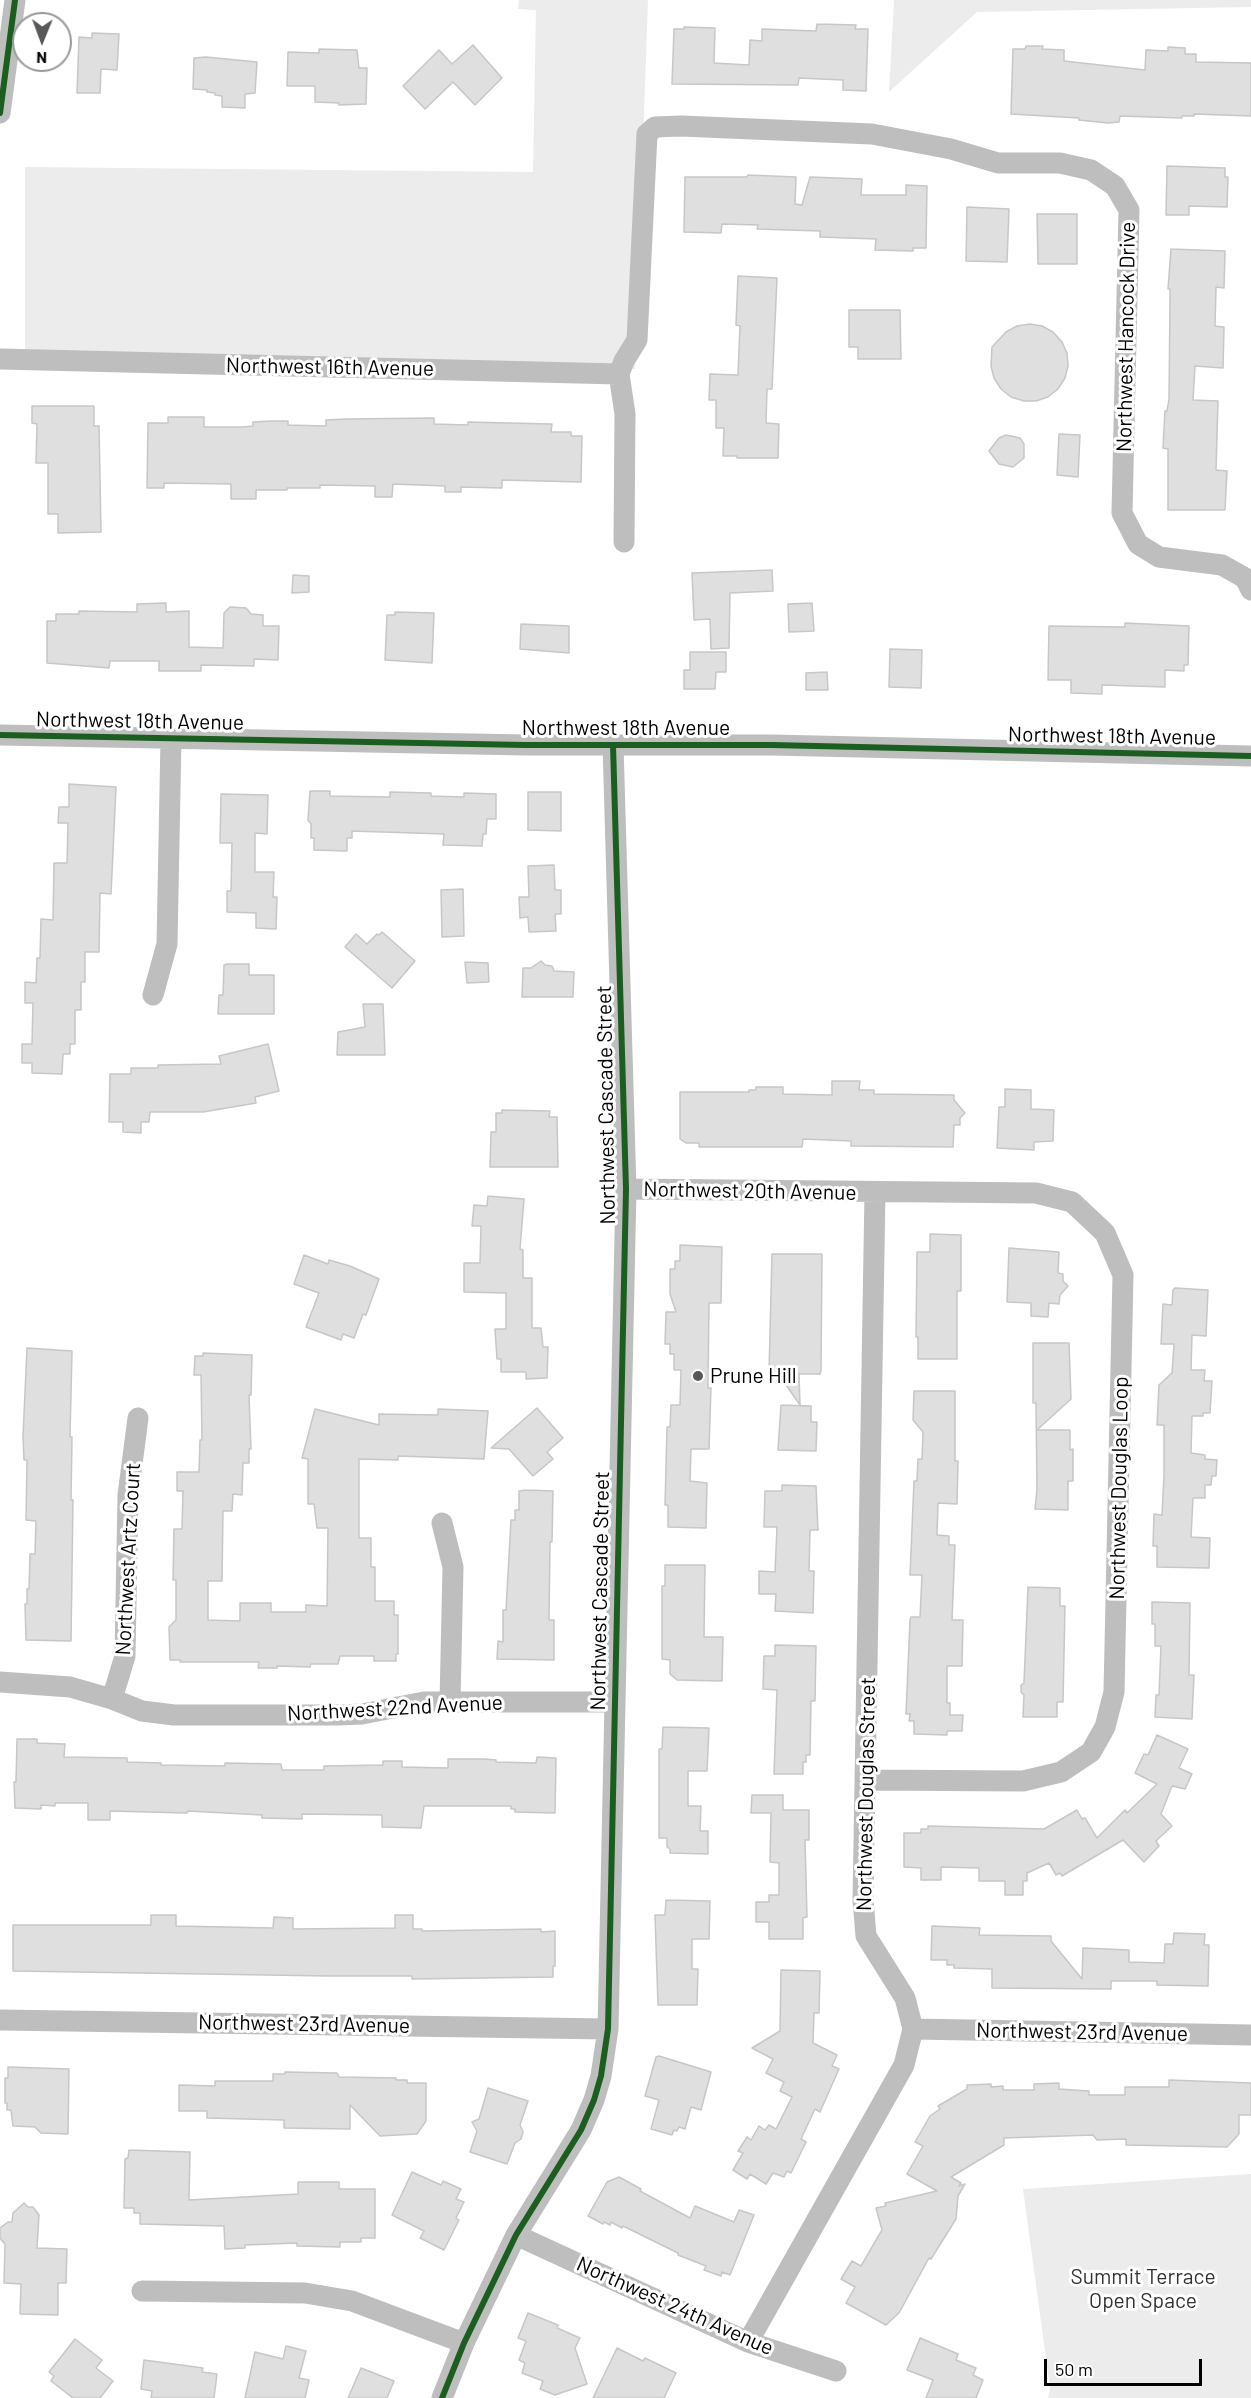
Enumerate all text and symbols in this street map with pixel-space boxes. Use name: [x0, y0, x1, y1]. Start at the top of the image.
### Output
north arrow: [12, 12, 72, 72]
text: N: [36, 49, 47, 68]
street label: Northwest Hancock Drive: [1111, 222, 1141, 452]
street label: Northwest 16th Avenue: [226, 353, 434, 381]
street label: Northwest 18th Avenue: [36, 707, 244, 735]
street label: Northwest 18th Avenue: [522, 715, 730, 741]
street label: Northwest 18th Avenue: [1008, 722, 1216, 750]
street label: Northwest Cascade Street: [591, 985, 621, 1225]
street label: Northwest 20th Avenue: [643, 1177, 857, 1205]
place label: Prune Hill: [710, 1363, 797, 1389]
marker: Prune Hill: [691, 1369, 705, 1383]
street label: Northwest Douglas Loop: [1104, 1376, 1134, 1600]
street label: Northwest Artz Court: [110, 1462, 146, 1656]
street label: Northwest Cascade Street: [585, 1471, 615, 1711]
street label: Northwest Douglas Street: [851, 1677, 881, 1911]
street label: Northwest 22nd Avenue: [286, 1690, 504, 1726]
street label: Northwest 23rd Avenue: [198, 2010, 410, 2038]
street label: Northwest 23rd Avenue: [976, 2018, 1188, 2046]
street label: Northwest 24th Avenue: [573, 2251, 777, 2361]
park label: Summit Terrace Open Space: [1070, 2264, 1216, 2314]
scale bar: [1047, 2347, 1204, 2385]
text: 50 m: [1055, 2358, 1093, 2380]

